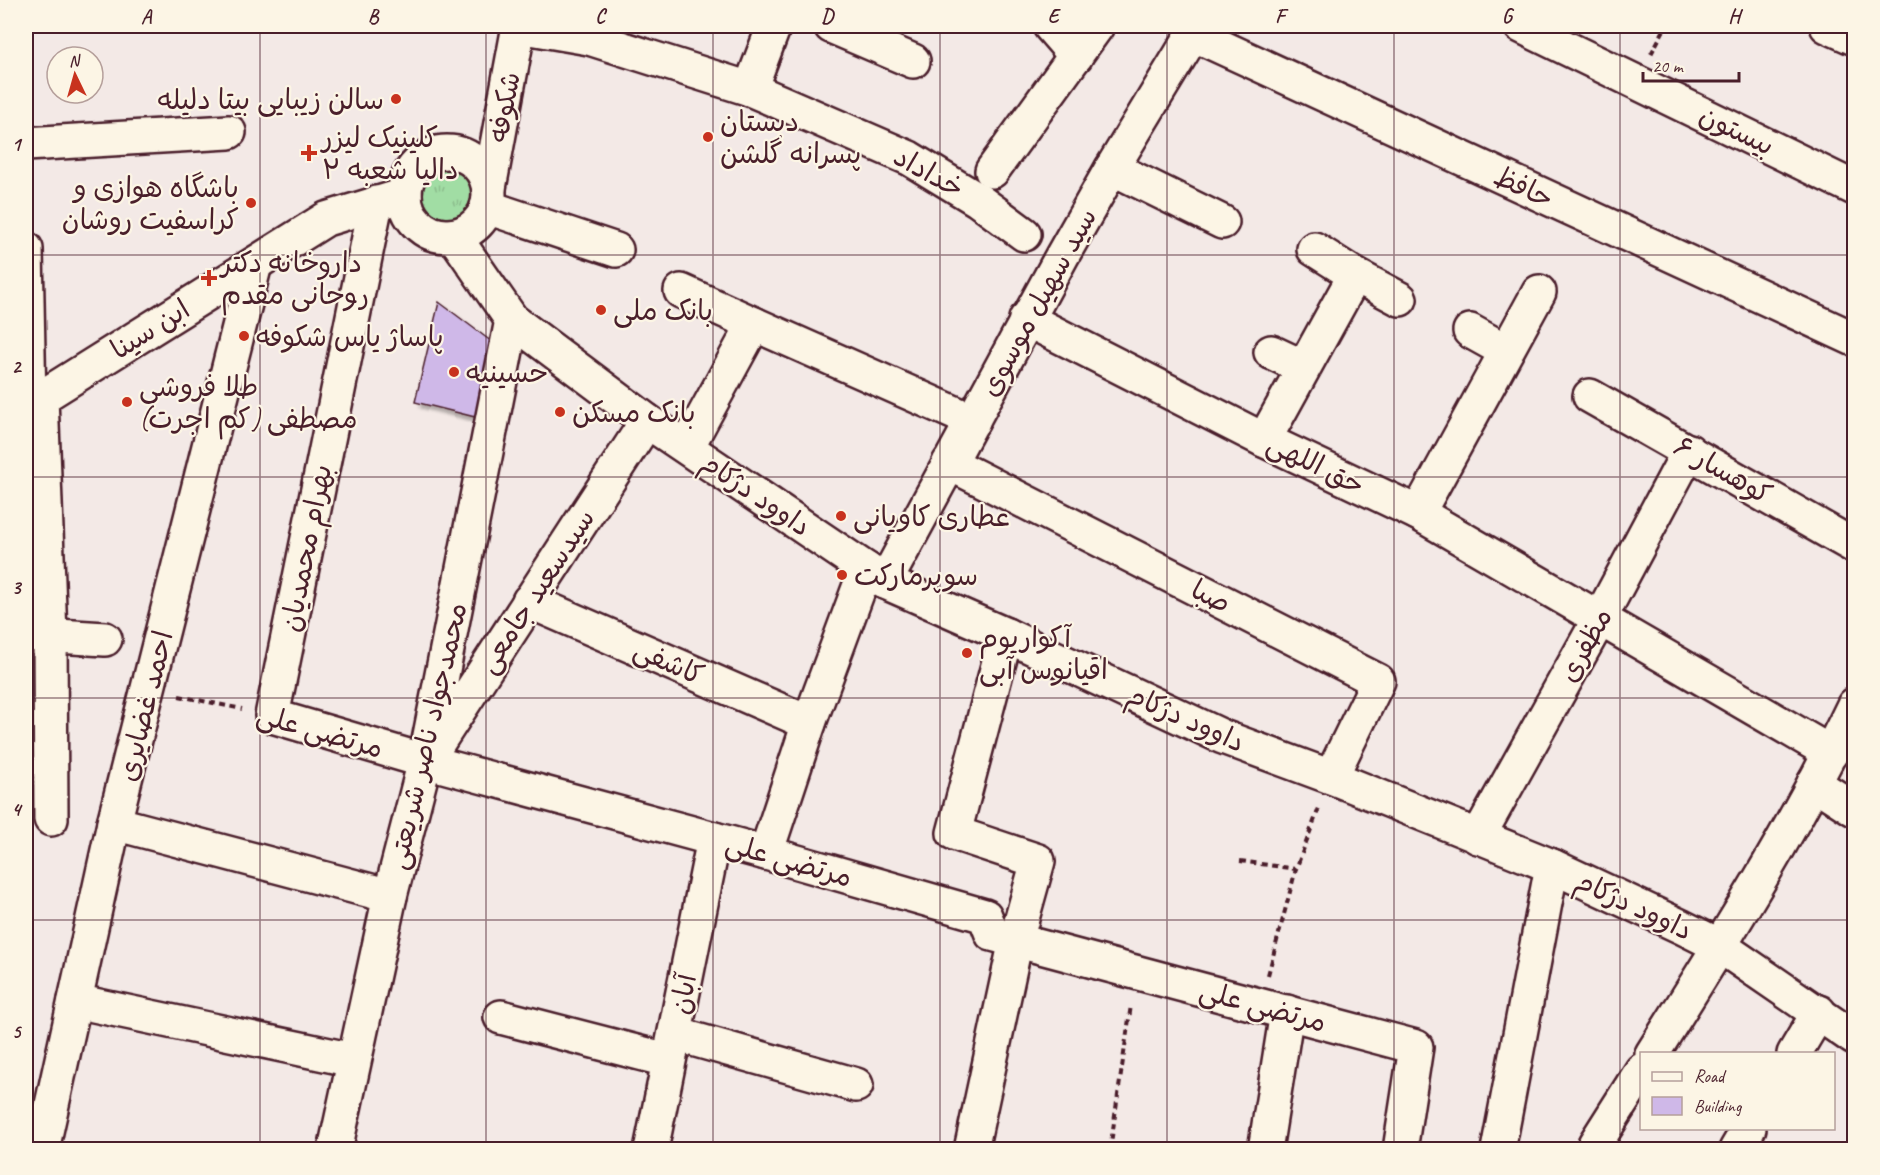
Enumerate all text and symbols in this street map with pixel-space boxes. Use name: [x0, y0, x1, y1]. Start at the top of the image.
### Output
text: A: [141, 4, 153, 29]
text: B: [368, 4, 380, 29]
text: C: [595, 4, 607, 29]
text: D: [821, 4, 835, 29]
text: E: [1048, 4, 1062, 29]
text: F: [1275, 4, 1289, 29]
text: G: [1502, 4, 1515, 29]
text: H: [1728, 4, 1743, 29]
north arrow: [45, 45, 105, 105]
scale bar: [1643, 45, 1739, 83]
text: N: [68, 50, 83, 71]
text: 20 m: [1652, 55, 1685, 77]
street label: شکوفه: [480, 69, 528, 145]
place label: سالن زیبایی بیتا دلیله: [158, 82, 384, 117]
marker: سالن زیبایی بیتا دلیله: [389, 92, 403, 106]
street label: بیستون: [1694, 97, 1780, 163]
place label: دبستان پسرانه گلشن: [720, 104, 861, 172]
place label: کلینیک لیزر دالیا شعبه ۲: [320, 120, 459, 187]
marker: دبستان پسرانه گلشن: [701, 130, 715, 144]
text: 1: [12, 132, 23, 157]
street label: خداداد: [888, 138, 970, 206]
marker: کلینیک لیزر دالیا شعبه ۲: [300, 144, 318, 162]
street label: حافظ: [1489, 158, 1559, 216]
place label: باشگاه هوازی و کراسفیت روشان: [62, 170, 239, 237]
marker: باشگاه هوازی و کراسفیت روشان: [244, 196, 258, 210]
street label: سید سهیل موسوی: [972, 202, 1104, 402]
place label: داروخانه دکتر روحانی مقدم: [219, 245, 369, 316]
marker: داروخانه دکتر روحانی مقدم: [202, 271, 216, 285]
street label: ابن سینا: [104, 291, 196, 367]
place label: بانک ملی: [613, 293, 713, 328]
marker: بانک ملی: [594, 303, 608, 317]
place label: پاساژ یاس شکوفه: [256, 319, 444, 355]
marker: پاساژ یاس شکوفه: [237, 329, 251, 343]
text: 2: [12, 354, 23, 379]
place label: حسینیه: [466, 355, 548, 390]
marker: حسینیه: [447, 365, 461, 379]
place label: طلا فروشی مصطفی (کم اجرت): [139, 369, 358, 440]
marker: طلا فروشی مصطفی (کم اجرت): [120, 395, 134, 409]
place label: بانک مسکن: [572, 395, 696, 430]
marker: بانک مسکن: [553, 405, 567, 419]
street label: حق اللهی: [1261, 425, 1371, 503]
street label: کوهسار ۶: [1668, 428, 1778, 512]
street label: داوود دژکام: [692, 444, 818, 547]
street label: بهرام محمدیان: [273, 461, 343, 635]
place label: عطاری کاویانی: [853, 499, 1011, 534]
street label: سیدسعید جامعی: [470, 502, 602, 680]
marker: عطاری کاویانی: [834, 509, 848, 523]
place label: سوپرمارکت: [854, 558, 978, 594]
marker: سوپرمارکت: [835, 568, 849, 582]
street label: صبا: [1185, 571, 1237, 621]
text: 3: [12, 575, 23, 600]
street label: محمدجواد ناصر شریعتی: [379, 599, 475, 873]
street label: مظفری: [1550, 602, 1620, 688]
place label: آکواریوم اقیانوس آبی: [979, 620, 1108, 687]
street label: احمد غضایری: [109, 627, 181, 785]
street label: کاشفی: [629, 631, 709, 693]
marker: آکواریوم اقیانوس آبی: [960, 646, 974, 660]
street label: داوود دژکام: [1120, 676, 1250, 763]
street label: مرتضی علی: [253, 696, 387, 766]
text: 4: [12, 797, 24, 822]
street label: مرتضی علی: [722, 825, 856, 895]
street label: داوود دژکام: [1568, 863, 1698, 951]
street label: آبان: [662, 970, 704, 1017]
street label: مرتضی علی: [1196, 972, 1330, 1040]
text: 5: [12, 1019, 23, 1044]
legend: [1640, 1052, 1835, 1130]
text: Road: [1694, 1065, 1727, 1087]
text: Building: [1694, 1095, 1743, 1117]

